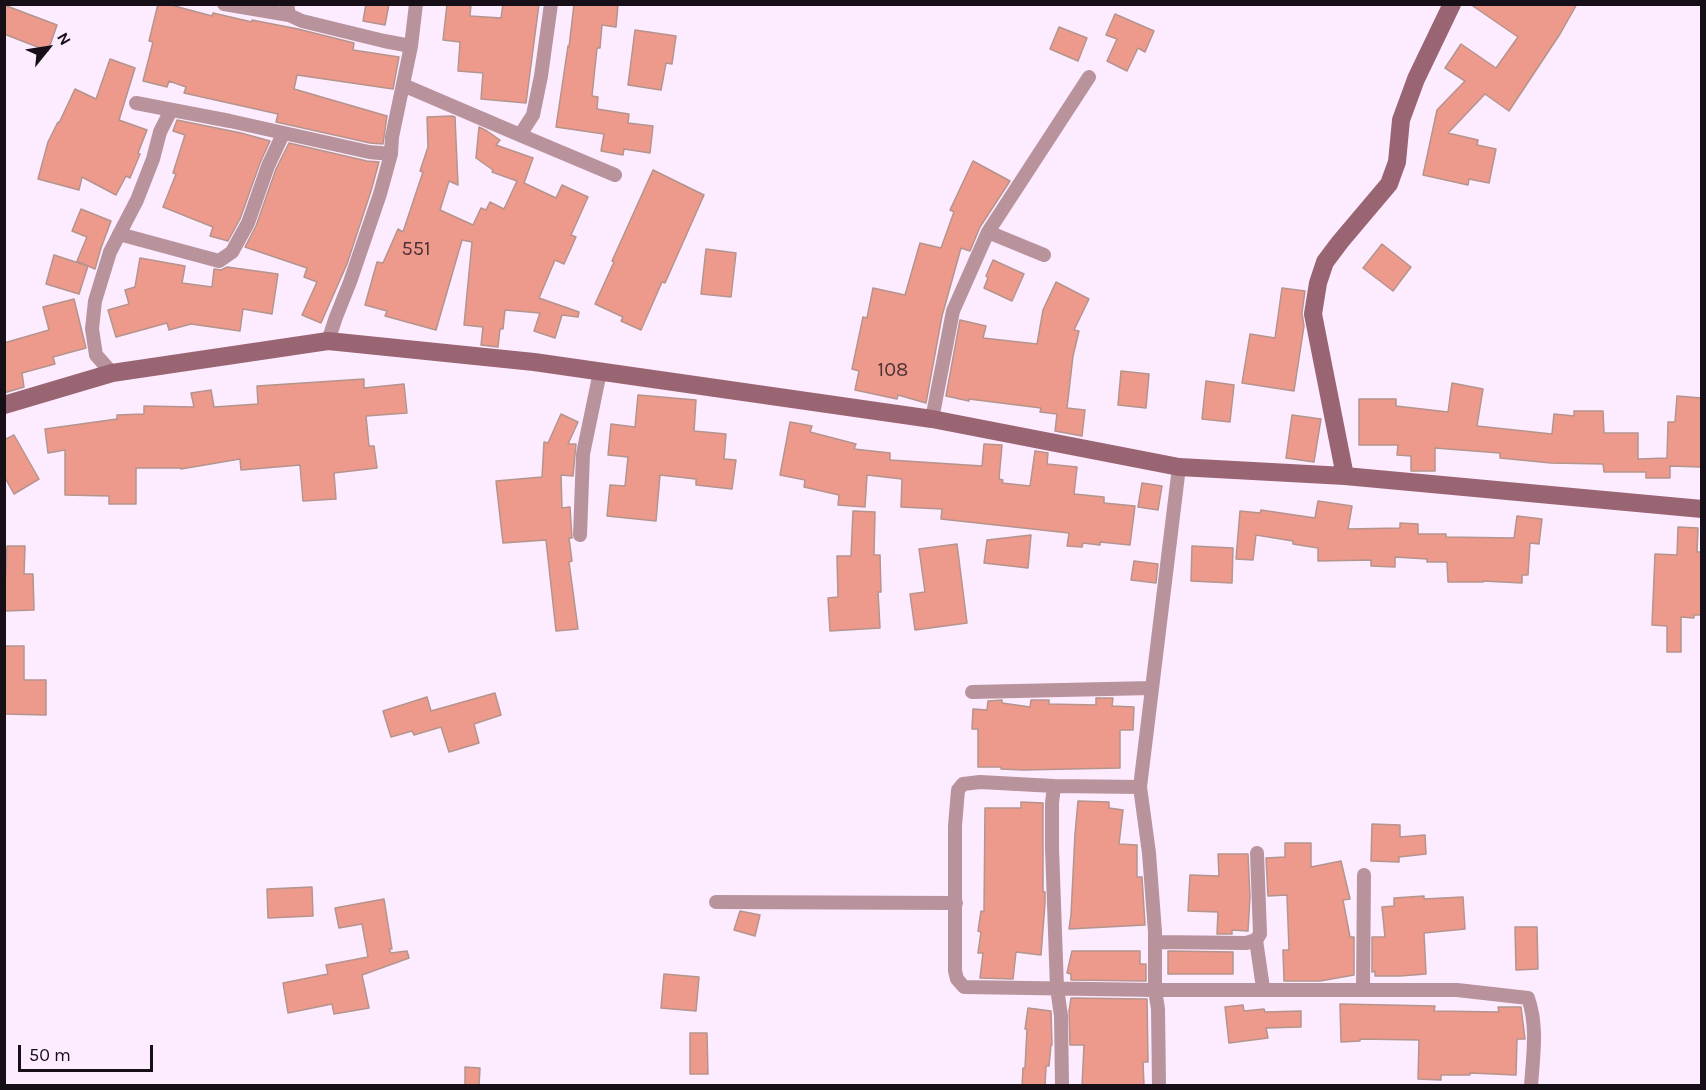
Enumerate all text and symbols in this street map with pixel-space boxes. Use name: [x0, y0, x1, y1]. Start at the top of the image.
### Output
north arrow: [18, 18, 78, 78]
text: N: [53, 29, 75, 48]
house number: 551: [401, 237, 431, 261]
house number: 108: [878, 358, 908, 382]
scale bar: [21, 1033, 156, 1071]
text: 50 m: [29, 1044, 71, 1066]

